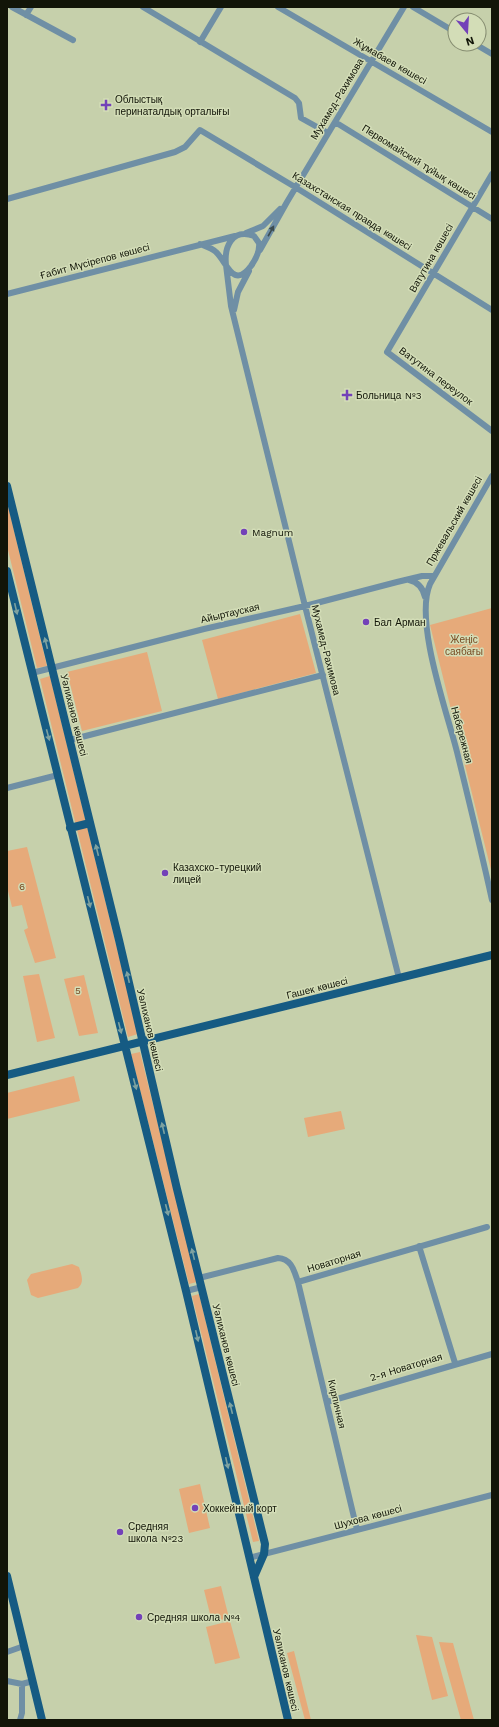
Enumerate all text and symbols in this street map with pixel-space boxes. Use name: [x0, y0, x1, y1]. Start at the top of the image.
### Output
north arrow: [447, 12, 487, 52]
text: N: [464, 34, 476, 48]
street label: Жұмабаев көшесі: [351, 36, 429, 86]
street label: Мухамед-Рахимова: [308, 56, 366, 142]
place label: Облыстық перинаталдық орталығы: [115, 94, 229, 117]
marker: Облыстық перинаталдық орталығы: [100, 99, 112, 111]
street label: Первомайский тұйық көшесі: [360, 122, 478, 202]
street label: Казахстанская правда көшесі: [291, 170, 413, 252]
street label: Ватутина көшесі: [407, 222, 455, 294]
one-way arrow: [267, 225, 274, 237]
street label: Ғабит Мүсірепов көшесі: [39, 241, 151, 281]
street label: Ватутина переулок: [397, 345, 475, 408]
marker: Больница №3: [341, 389, 353, 401]
place label: Больница №3: [356, 390, 422, 401]
street label: Пржевальский көшесі: [424, 474, 484, 568]
marker: Magnum: [239, 527, 249, 537]
place label: Magnum: [252, 527, 293, 538]
street label: Айыртауская: [199, 601, 261, 625]
one-way arrow: [13, 603, 19, 615]
street label: Мухамед-Рахимова: [309, 604, 343, 697]
marker: Бал Арман: [361, 617, 371, 627]
place label: Бал Арман: [374, 617, 426, 628]
park label: Жеңіс саябағы: [445, 634, 483, 657]
one-way arrow: [42, 636, 48, 649]
street label: Уәлиханов көшесі: [58, 673, 90, 757]
street label: Набережная: [449, 705, 475, 765]
one-way arrow: [45, 729, 51, 741]
one-way arrow: [94, 844, 100, 856]
place label: Казахско-турецкий лицей: [173, 862, 261, 885]
marker: Казахско-турецкий лицей: [160, 868, 170, 878]
park label: 6: [19, 881, 25, 892]
one-way arrow: [86, 896, 92, 908]
one-way arrow: [124, 970, 130, 983]
street label: Гашек көшесі: [285, 975, 349, 1001]
park label: 5: [75, 985, 81, 996]
street label: Уәлиханов көшесі: [135, 988, 165, 1072]
one-way arrow: [117, 1022, 123, 1034]
one-way arrow: [132, 1078, 138, 1090]
one-way arrow: [159, 1121, 165, 1134]
one-way arrow: [164, 1204, 170, 1216]
one-way arrow: [190, 1248, 196, 1260]
street label: Новаторная: [306, 1248, 362, 1274]
street label: Уәлиханов көшесі: [210, 1303, 242, 1387]
one-way arrow: [194, 1330, 200, 1342]
street label: 2-я Новаторная: [369, 1351, 443, 1383]
street label: Кирпичная: [326, 1379, 348, 1429]
one-way arrow: [228, 1401, 234, 1413]
one-way arrow: [224, 1457, 230, 1469]
marker: Хоккейный корт: [190, 1503, 200, 1513]
place label: Хоккейный корт: [203, 1503, 277, 1514]
street label: Шухова көшесі: [333, 1503, 403, 1531]
place label: Средняя школа №23: [128, 1521, 183, 1544]
marker: Средняя школа №23: [115, 1527, 125, 1537]
marker: Средняя школа №4: [134, 1612, 144, 1622]
place label: Средняя школа №4: [147, 1612, 240, 1623]
street label: Уәлиханов көшесі: [271, 1628, 301, 1712]

